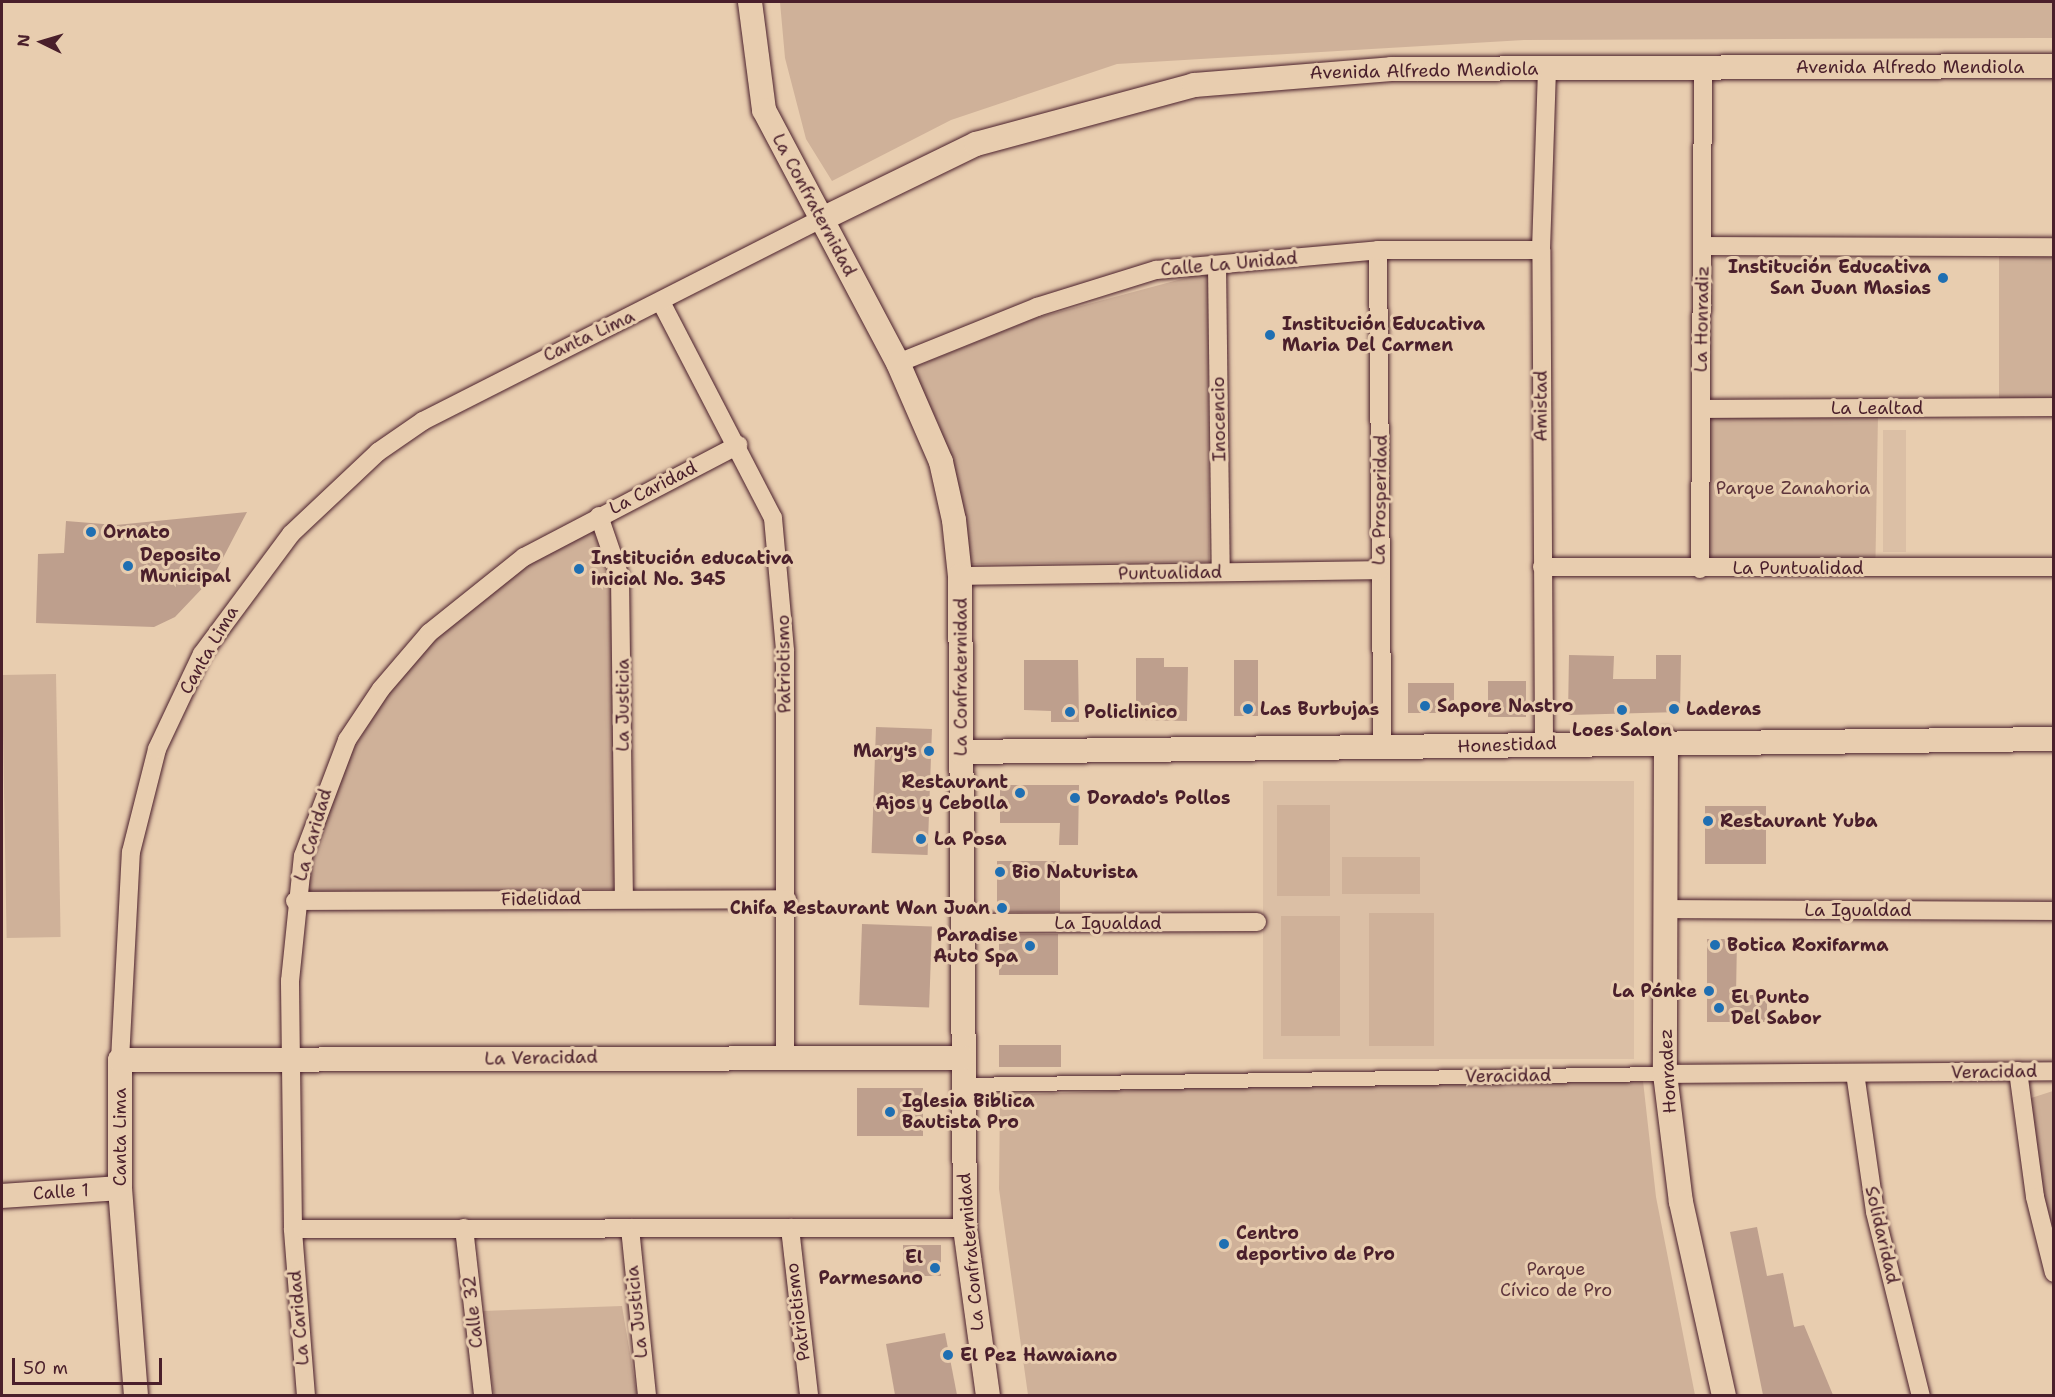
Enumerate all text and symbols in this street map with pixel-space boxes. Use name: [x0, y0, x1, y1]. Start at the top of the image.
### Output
north arrow: [12, 12, 72, 72]
text: N: [13, 33, 35, 48]
street label: Avenida Alfredo Mendiola: [1796, 56, 2024, 78]
street label: Avenida Alfredo Mendiola: [1309, 58, 1539, 84]
street label: La Confraternidad: [767, 130, 861, 280]
street label: Calle La Unidad: [1160, 247, 1298, 281]
place label: Institución Educativa San Juan Masias: [1728, 257, 1931, 300]
street label: La Honradiz: [1690, 265, 1714, 373]
marker: Institución Educativa San Juan Masias: [1936, 271, 1950, 285]
street label: Canta Lima: [540, 305, 638, 367]
place label: Institución Educativa Maria Del Carmen: [1282, 314, 1485, 356]
marker: Institución Educativa Maria Del Carmen: [1263, 328, 1277, 342]
street label: Amistad: [1530, 370, 1552, 442]
street label: Inocencio: [1207, 376, 1231, 462]
street label: La Lealtad: [1831, 397, 1923, 419]
street label: La Prosperidad: [1368, 435, 1392, 565]
street label: La Caridad: [606, 457, 700, 519]
park label: Parque Zanahoria: [1716, 477, 1870, 499]
place label: Ornato: [103, 521, 170, 543]
marker: Ornato: [84, 525, 98, 539]
place label: Deposito Municipal: [140, 545, 231, 588]
place label: Institución educativa inicial No. 345: [591, 548, 793, 590]
street label: La Puntualidad: [1732, 557, 1864, 579]
marker: Deposito Municipal: [121, 559, 135, 573]
street label: Puntualidad: [1118, 561, 1222, 585]
marker: Institución educativa inicial No. 345: [572, 562, 586, 576]
street label: La Confraternidad: [950, 598, 972, 756]
street label: Canta Lima: [175, 602, 243, 698]
street label: Patriotismo: [772, 614, 796, 714]
street label: La Justicia: [612, 658, 634, 752]
place label: Sapore Nastro: [1437, 695, 1574, 717]
place label: Las Burbujas: [1260, 698, 1379, 720]
place label: Laderas: [1686, 698, 1761, 720]
marker: Sapore Nastro: [1418, 699, 1432, 713]
place label: Policlinico: [1084, 701, 1178, 723]
marker: Las Burbujas: [1241, 702, 1255, 716]
marker: Laderas: [1667, 702, 1681, 716]
marker: Policlinico: [1061, 703, 1079, 721]
marker: Loes Salon: [1615, 703, 1629, 717]
place label: Loes Salon: [1572, 719, 1672, 741]
street label: Honestidad: [1457, 732, 1557, 758]
place label: Mary's: [853, 740, 917, 762]
marker: Mary's: [922, 744, 936, 758]
place label: Restaurant Ajos y Cebolla: [875, 772, 1008, 814]
street label: La Caridad: [289, 786, 337, 884]
marker: Restaurant Ajos y Cebolla: [1013, 786, 1027, 800]
place label: Dorado's Pollos: [1087, 787, 1230, 809]
marker: Dorado's Pollos: [1068, 791, 1082, 805]
place label: Restaurant Yuba: [1720, 810, 1878, 832]
marker: Restaurant Yuba: [1701, 814, 1715, 828]
place label: La Posa: [934, 828, 1006, 850]
marker: La Posa: [912, 830, 930, 848]
place label: Bio Naturista: [1012, 861, 1138, 883]
marker: Bio Naturista: [993, 865, 1007, 879]
street label: Fidelidad: [501, 888, 581, 910]
place label: Chifa Restaurant Wan Juan: [730, 897, 990, 919]
street label: La Igualdad: [1804, 899, 1912, 921]
marker: Chifa Restaurant Wan Juan: [995, 901, 1009, 915]
street label: La Igualdad: [1054, 912, 1162, 934]
place label: Paradise Auto Spa: [933, 925, 1018, 968]
place label: Botica Roxifarma: [1727, 934, 1889, 956]
marker: Botica Roxifarma: [1708, 938, 1722, 952]
marker: Paradise Auto Spa: [1023, 939, 1037, 953]
place label: La Pónke: [1612, 980, 1697, 1002]
marker: La Pónke: [1702, 984, 1716, 998]
place label: El Punto Del Sabor: [1731, 987, 1822, 1030]
marker: El Punto Del Sabor: [1712, 1001, 1726, 1015]
street label: Honradez: [1655, 1028, 1681, 1114]
street label: La Veracidad: [484, 1046, 598, 1070]
street label: Veracidad: [1951, 1060, 2037, 1084]
street label: Veracidad: [1465, 1064, 1551, 1088]
street label: Canta Lima: [109, 1088, 131, 1186]
place label: Iglesia Biblica Bautista Pro: [902, 1091, 1035, 1134]
marker: Iglesia Biblica Bautista Pro: [883, 1105, 897, 1119]
street label: La Confraternidad: [953, 1172, 989, 1332]
street label: Calle 1: [32, 1179, 90, 1205]
street label: Solidaridad: [1860, 1184, 1904, 1286]
place label: Centro deportivo de Pro: [1236, 1223, 1395, 1266]
marker: Centro deportivo de Pro: [1217, 1237, 1231, 1251]
place label: El Parmesano: [819, 1247, 923, 1290]
park label: Parque Cívico de Pro: [1500, 1259, 1612, 1302]
marker: El Parmesano: [928, 1261, 942, 1275]
street label: Patriotismo: [781, 1262, 815, 1362]
street label: La Justicia: [621, 1265, 653, 1359]
street label: La Caridad: [284, 1270, 314, 1366]
street label: Calle 32: [458, 1275, 488, 1349]
place label: El Pez Hawaiano: [960, 1344, 1117, 1366]
scale bar: [15, 1346, 165, 1384]
marker: El Pez Hawaiano: [941, 1348, 955, 1362]
text: 50 m: [23, 1356, 68, 1380]

